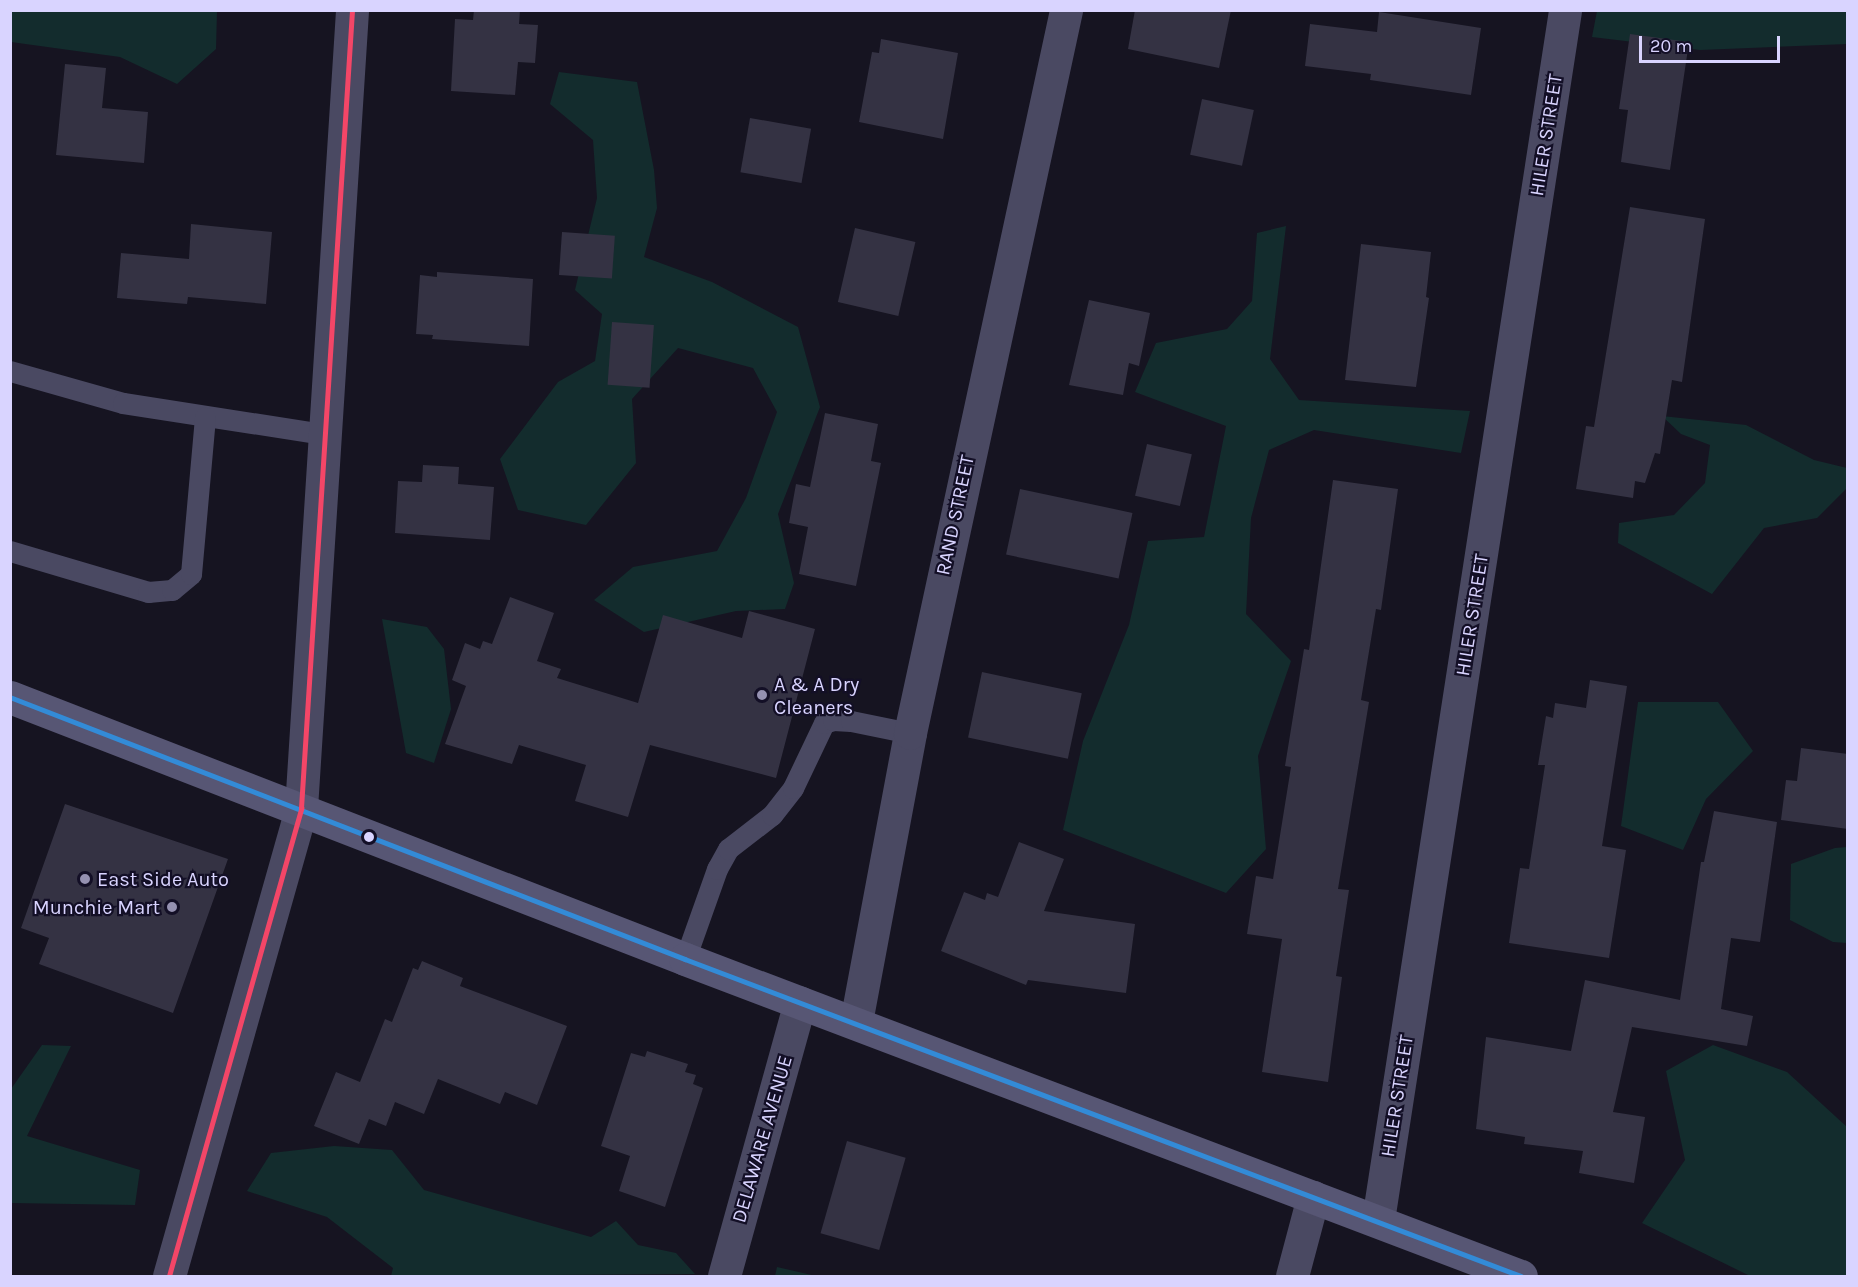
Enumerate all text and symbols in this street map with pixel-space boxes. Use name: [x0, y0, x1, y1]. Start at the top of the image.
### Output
scale bar: [1642, 24, 1783, 62]
text: 20 m: [1650, 35, 1692, 57]
street label: HILER STREET: [1524, 72, 1568, 198]
street label: RAND STREET: [931, 453, 979, 577]
street label: HILER STREET: [1450, 552, 1494, 678]
place label: A & A Dry Cleaners: [774, 672, 859, 719]
marker: A & A Dry Cleaners: [755, 688, 769, 702]
unlabelled marker: [363, 831, 375, 843]
place label: East Side Auto: [97, 867, 229, 891]
marker: East Side Auto: [78, 872, 92, 886]
place label: Munchie Mart: [33, 895, 160, 919]
marker: Munchie Mart: [165, 900, 179, 914]
street label: HILER STREET: [1375, 1033, 1419, 1159]
street label: DELAWARE AVENUE: [727, 1053, 797, 1225]

